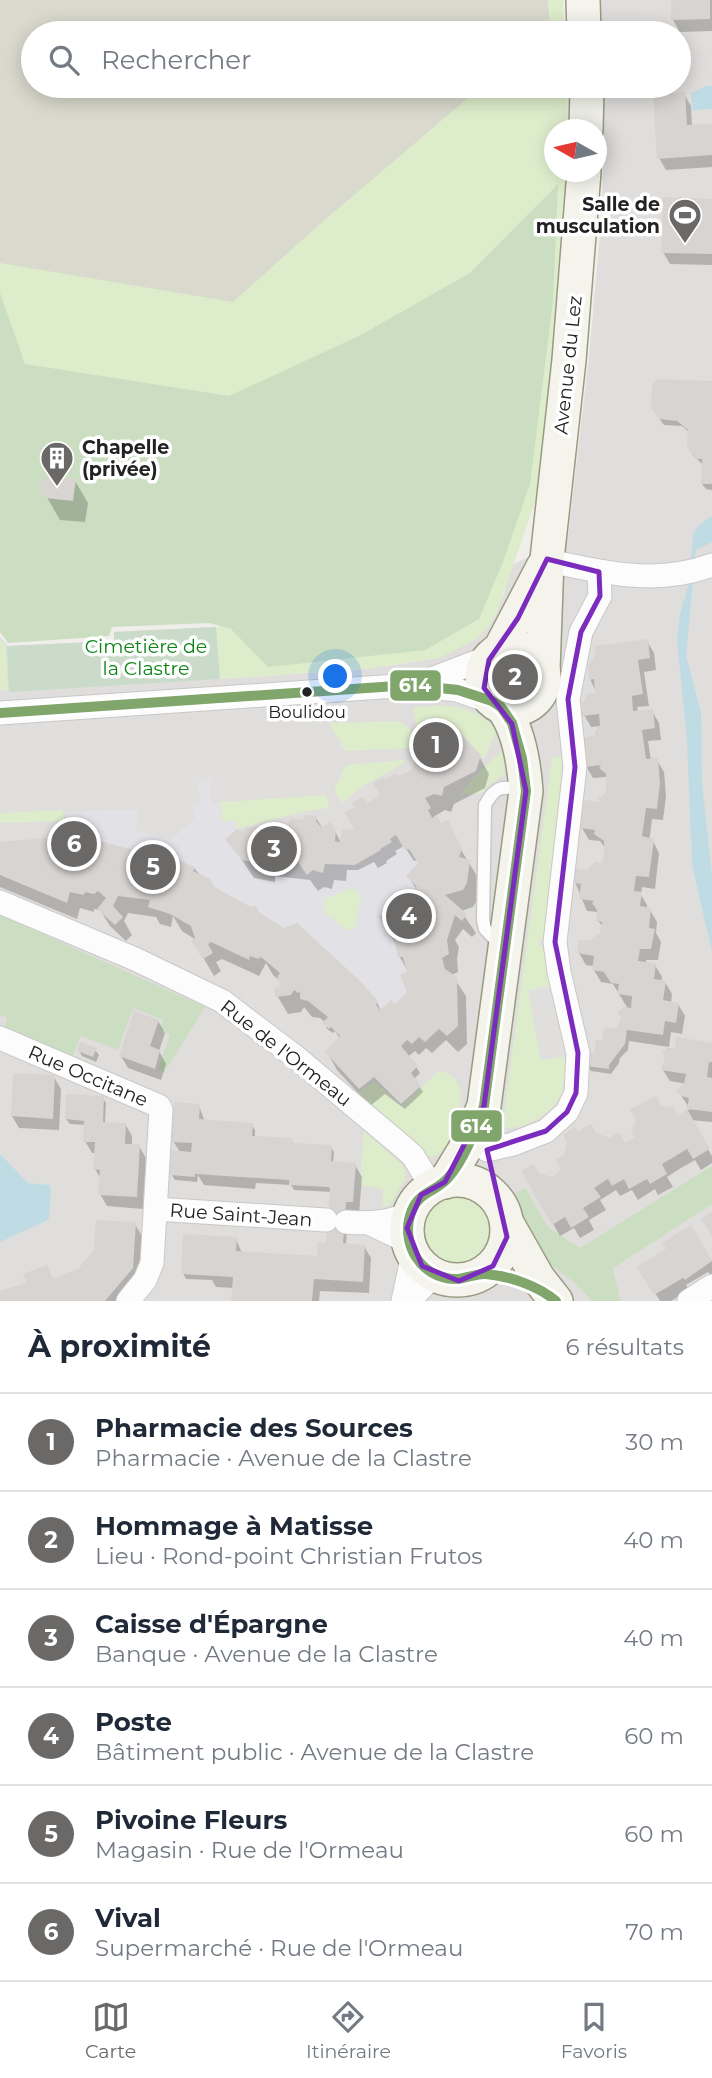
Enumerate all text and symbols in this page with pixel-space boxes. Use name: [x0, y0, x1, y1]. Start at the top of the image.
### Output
search box: [21, 21, 691, 98]
icon: search: [45, 41, 83, 79]
text: Rechercher: [101, 44, 251, 76]
north arrow: [544, 119, 607, 182]
place label: Salle de musculation: [536, 193, 660, 238]
sports icon: Salle de musculation: [666, 196, 704, 245]
street label: Avenue du Lez: [549, 294, 587, 436]
place label: Chapelle (privée): [82, 436, 169, 481]
building icon: Chapelle (privée): [38, 439, 76, 488]
park label: Cimetière de la Clastre: [85, 635, 207, 680]
pin: 2: [492, 651, 538, 703]
your location: [318, 659, 352, 693]
line badge: 614: [389, 669, 442, 702]
text: 614: [399, 674, 431, 697]
marker: Boulidou: [300, 685, 314, 699]
place label: Boulidou: [268, 702, 346, 722]
pin: 1: [413, 719, 459, 771]
pin: 6: [51, 818, 97, 870]
pin: 3: [251, 823, 297, 875]
pin: 5: [130, 841, 176, 893]
pin: 4: [386, 890, 432, 942]
street label: Rue de l'Ormeau: [216, 995, 356, 1111]
street label: Rue Occitane: [25, 1040, 151, 1112]
line badge: 614: [450, 1109, 503, 1143]
text: 614: [460, 1115, 492, 1138]
street label: Rue Saint-Jean: [169, 1199, 313, 1231]
text: À proximité: [28, 1328, 211, 1365]
text: 6 résultats: [565, 1333, 684, 1361]
text: Pharmacie des Sources: [95, 1412, 413, 1444]
text: 1: [46, 1428, 56, 1456]
text: 30 m: [625, 1428, 684, 1456]
text: Pharmacie · Avenue de la Clastre: [95, 1444, 472, 1472]
text: Hommage à Matisse: [95, 1510, 373, 1542]
text: 2: [44, 1526, 58, 1554]
text: 40 m: [623, 1526, 684, 1554]
text: Lieu · Rond-point Christian Frutos: [95, 1542, 483, 1570]
text: Caisse d'Épargne: [95, 1608, 328, 1640]
text: 3: [44, 1624, 58, 1652]
text: 40 m: [623, 1624, 684, 1652]
text: Banque · Avenue de la Clastre: [95, 1640, 438, 1668]
text: Poste: [95, 1706, 172, 1738]
text: 4: [43, 1722, 59, 1750]
text: 60 m: [624, 1722, 684, 1750]
text: Bâtiment public · Avenue de la Clastre: [95, 1738, 534, 1766]
text: Pivoine Fleurs: [95, 1804, 287, 1836]
text: 5: [44, 1820, 58, 1848]
text: 60 m: [624, 1820, 684, 1848]
text: Magasin · Rue de l'Ormeau: [95, 1836, 404, 1864]
text: Vival: [95, 1902, 161, 1934]
text: 6: [44, 1918, 58, 1946]
text: 70 m: [625, 1918, 684, 1946]
text: Supermarché · Rue de l'Ormeau: [95, 1934, 463, 1962]
tab: Carte: [85, 1998, 136, 2063]
tab: Itinéraire: [306, 1998, 391, 2063]
tab: Favoris: [561, 1998, 627, 2063]

